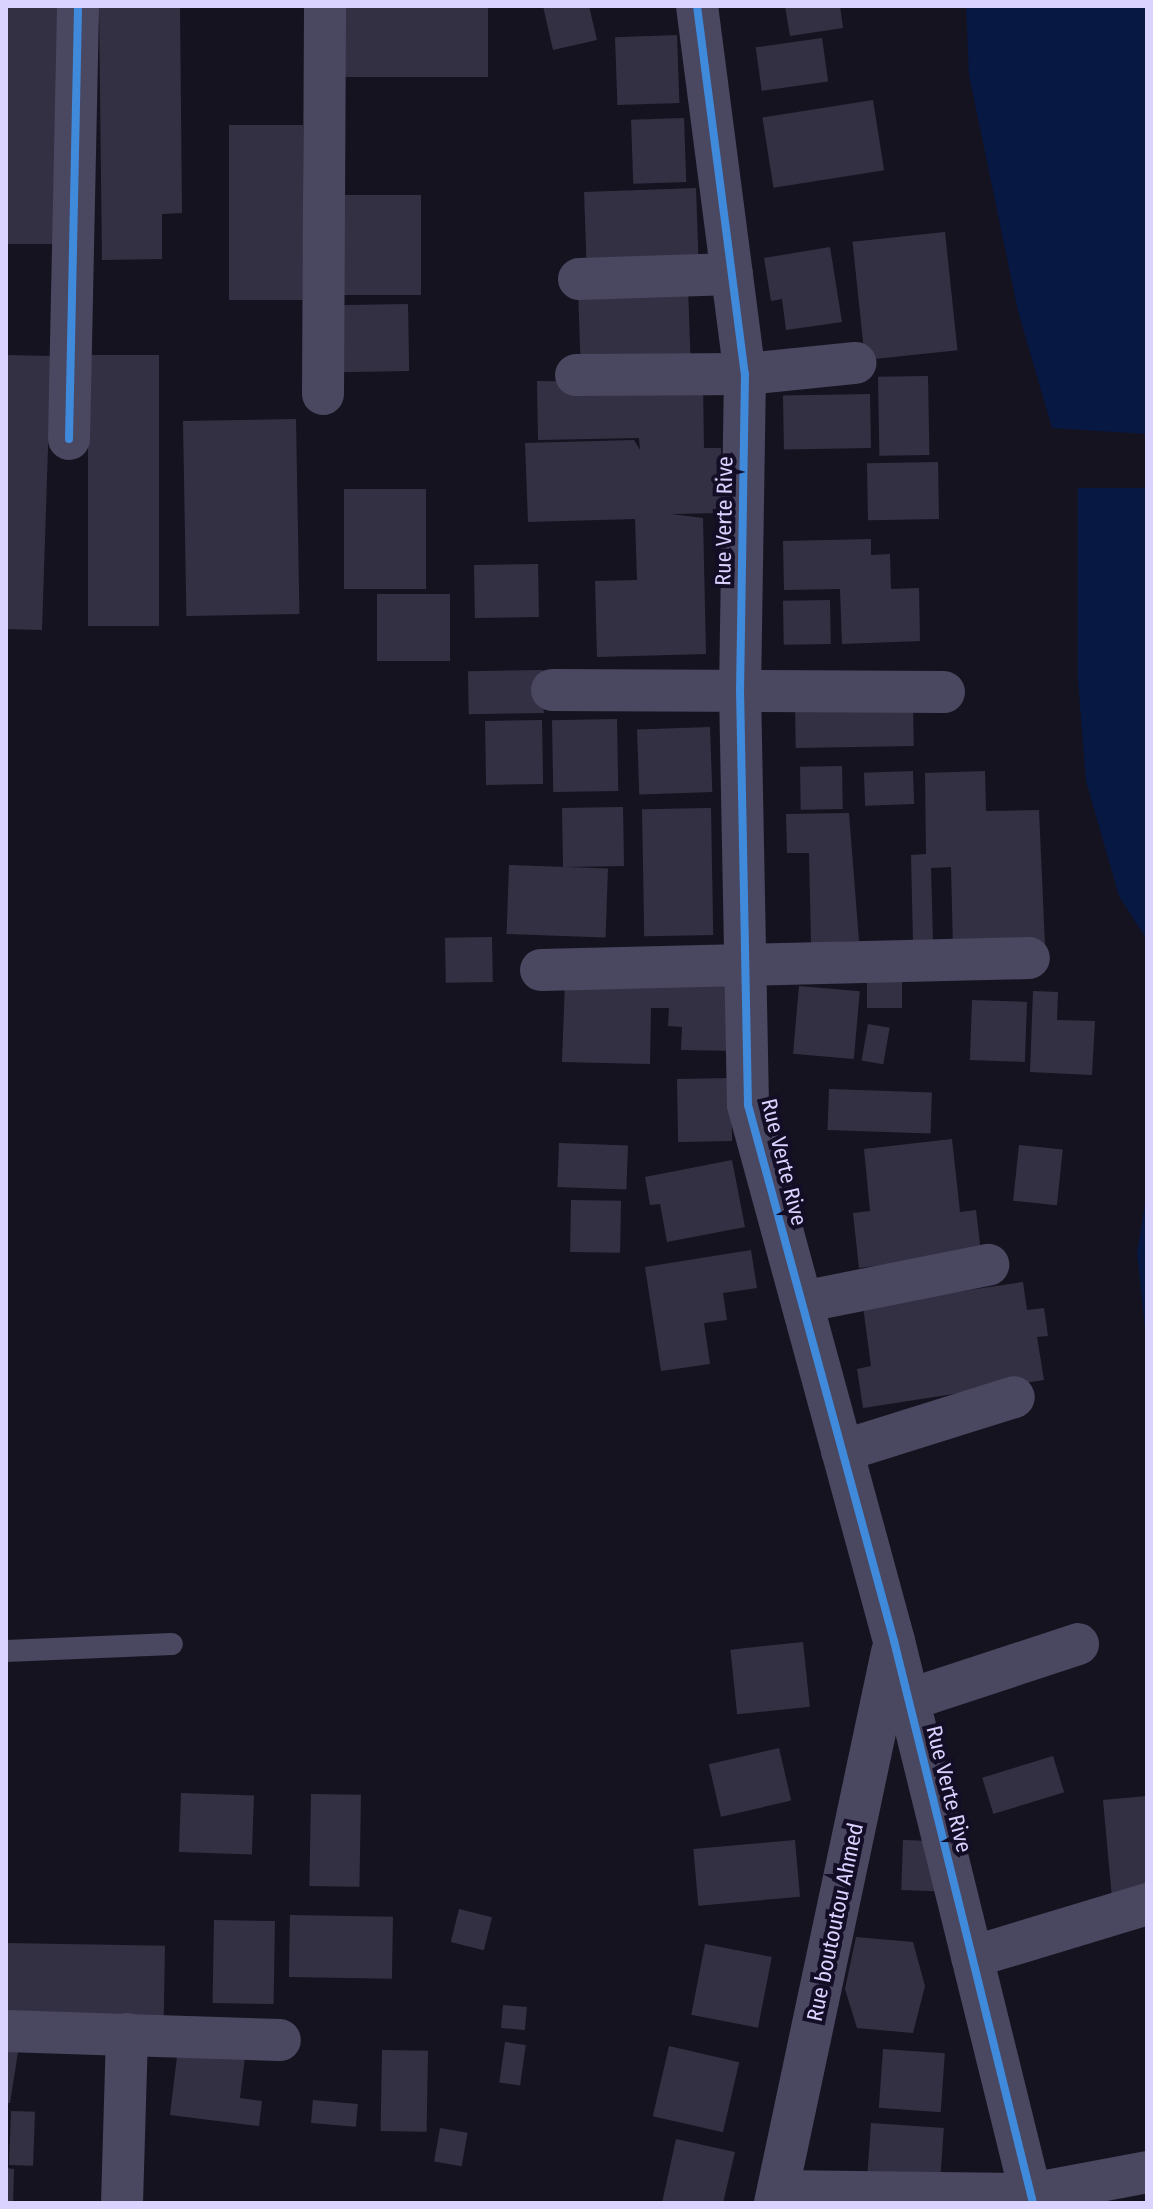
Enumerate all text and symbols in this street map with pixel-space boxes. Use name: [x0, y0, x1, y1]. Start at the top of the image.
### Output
street label: Rue Verte Rive: [710, 456, 738, 586]
street label: Rue Verte Rive: [755, 1096, 813, 1228]
street label: Rue Verte Rive: [920, 1723, 978, 1855]
street label: Rue boutoutou Ahmed: [801, 1820, 869, 2024]

